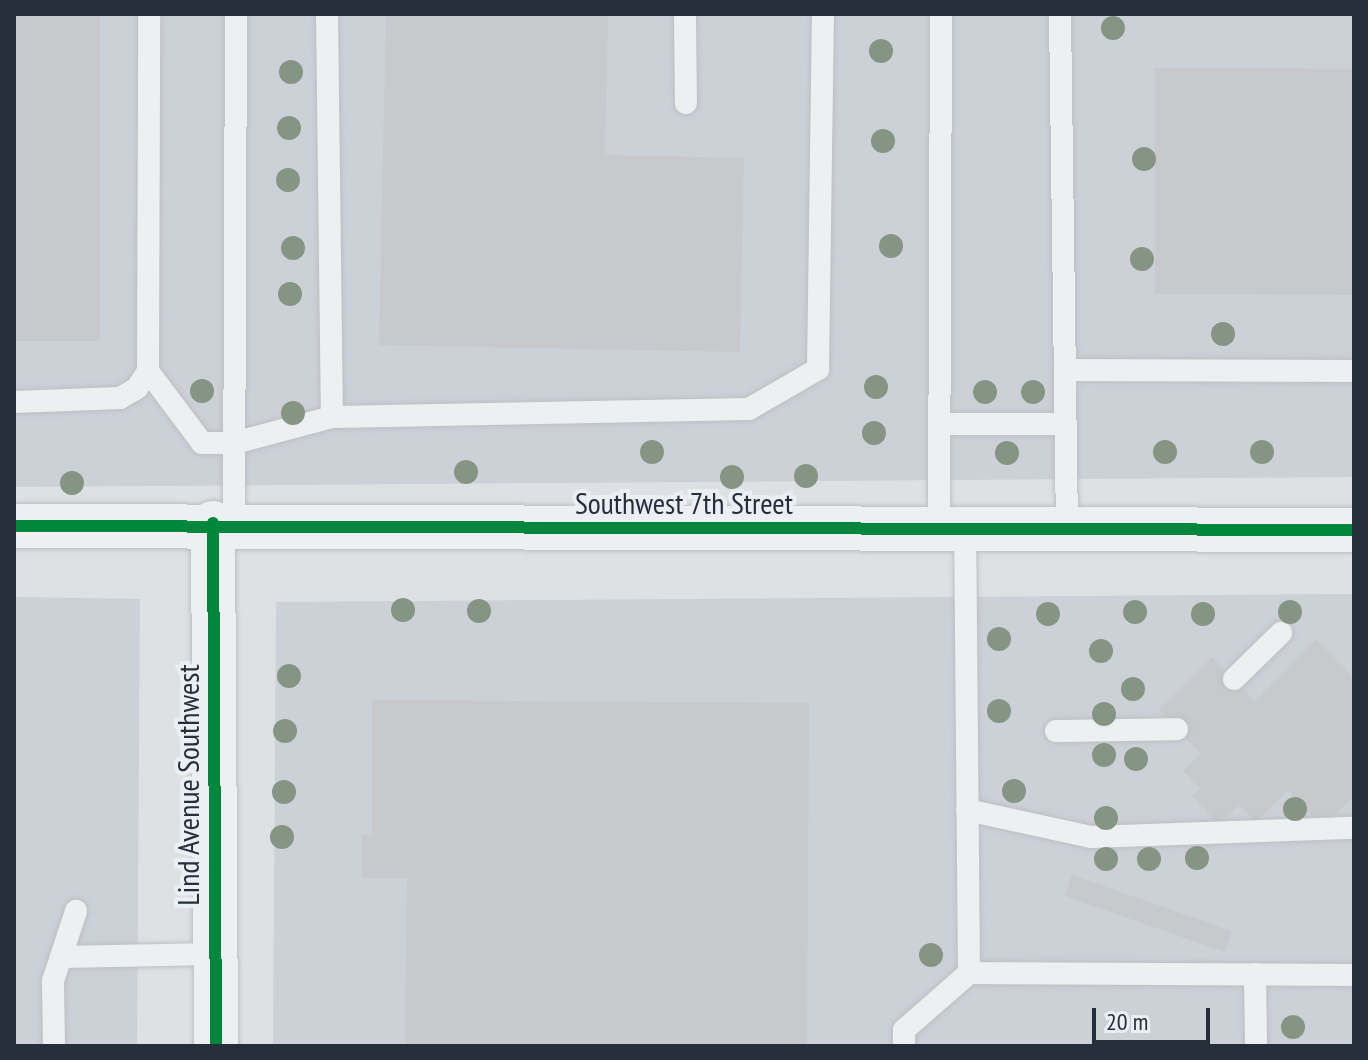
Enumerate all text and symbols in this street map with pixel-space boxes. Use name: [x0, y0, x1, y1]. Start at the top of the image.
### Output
street label: Southwest 7th Street: [575, 485, 793, 521]
street label: Lind Avenue Southwest: [170, 664, 206, 906]
scale bar: [1096, 992, 1214, 1042]
text: 20 m: [1106, 1006, 1148, 1037]

